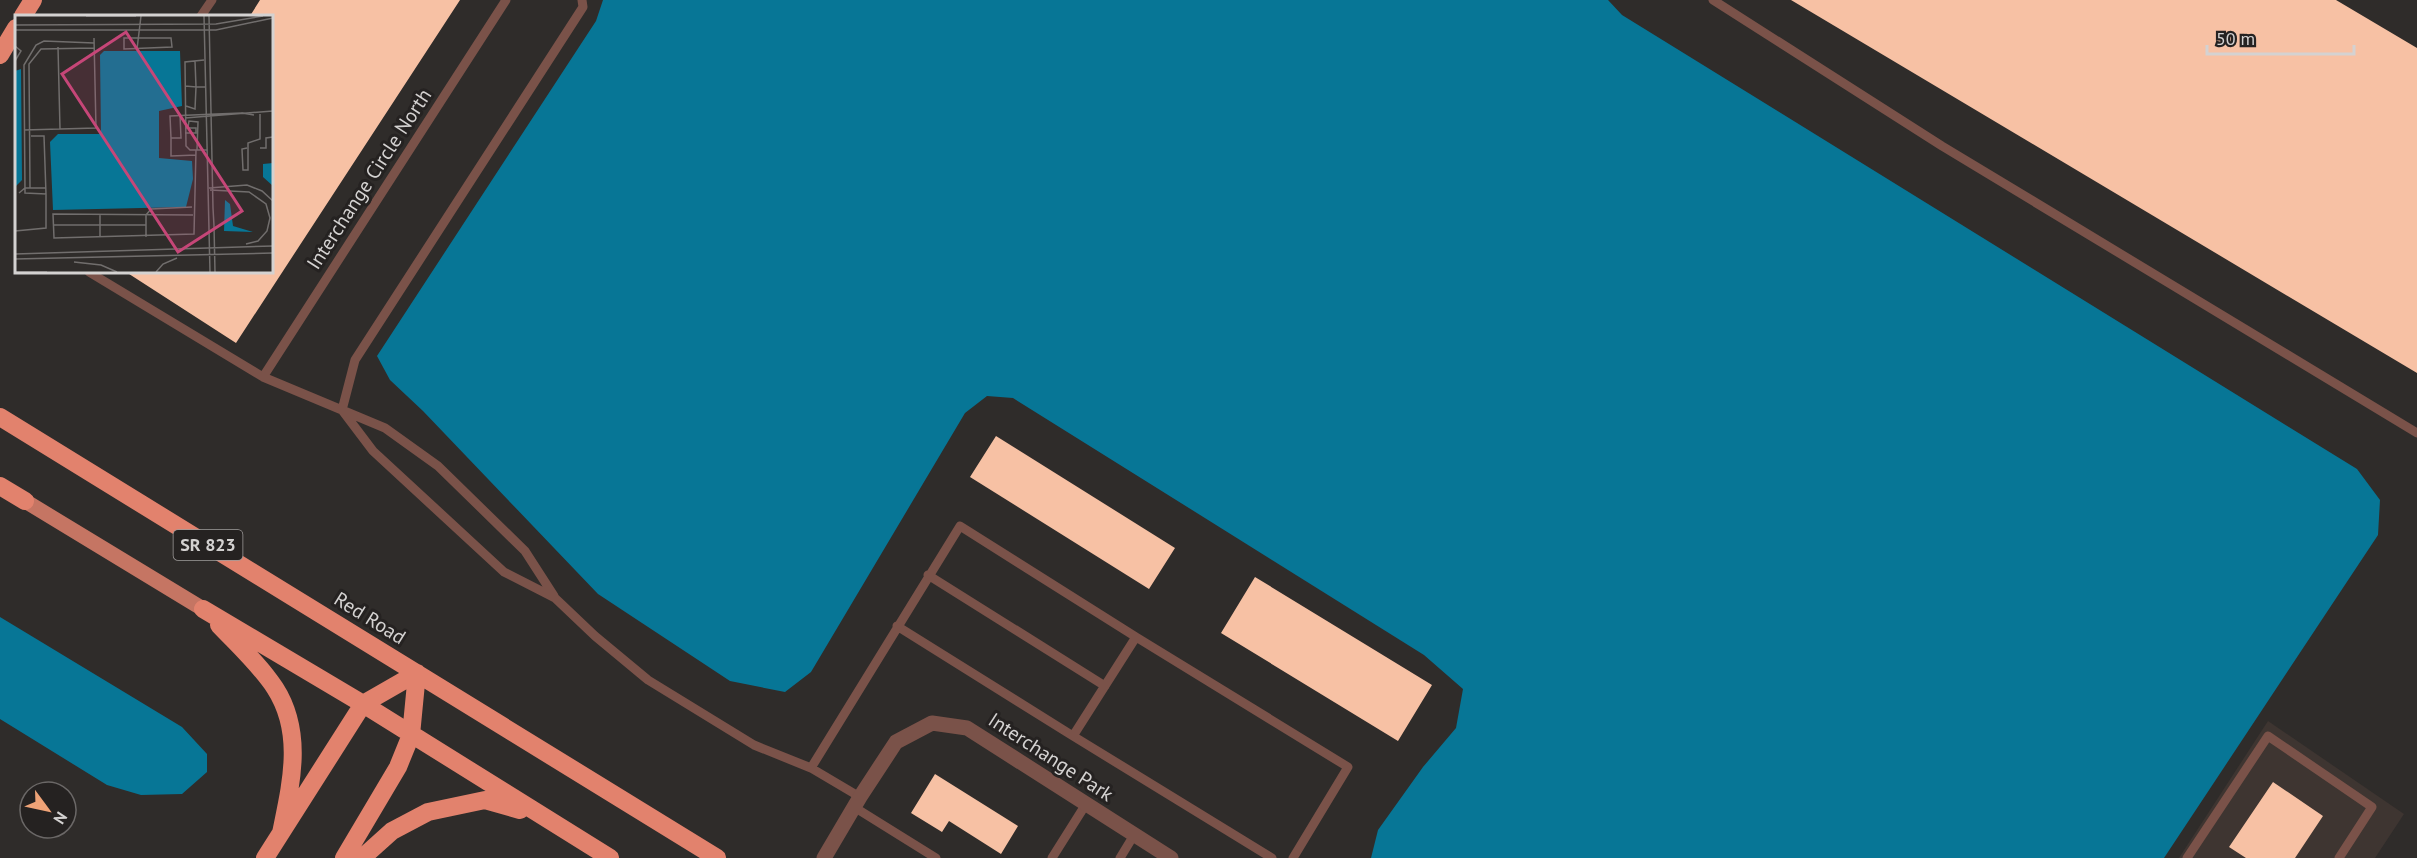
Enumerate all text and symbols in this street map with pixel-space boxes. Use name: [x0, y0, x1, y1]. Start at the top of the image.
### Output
inset map: [15, 15, 273, 273]
scale bar: [2207, 18, 2354, 56]
text: 50 m: [2216, 27, 2255, 50]
street label: Interchange Circle North: [301, 84, 437, 274]
road number: SR 823: [174, 530, 242, 560]
street label: Red Road: [329, 586, 411, 650]
street label: Interchange Park: [983, 707, 1119, 807]
north arrow: [18, 780, 78, 840]
text: N: [49, 808, 72, 828]

